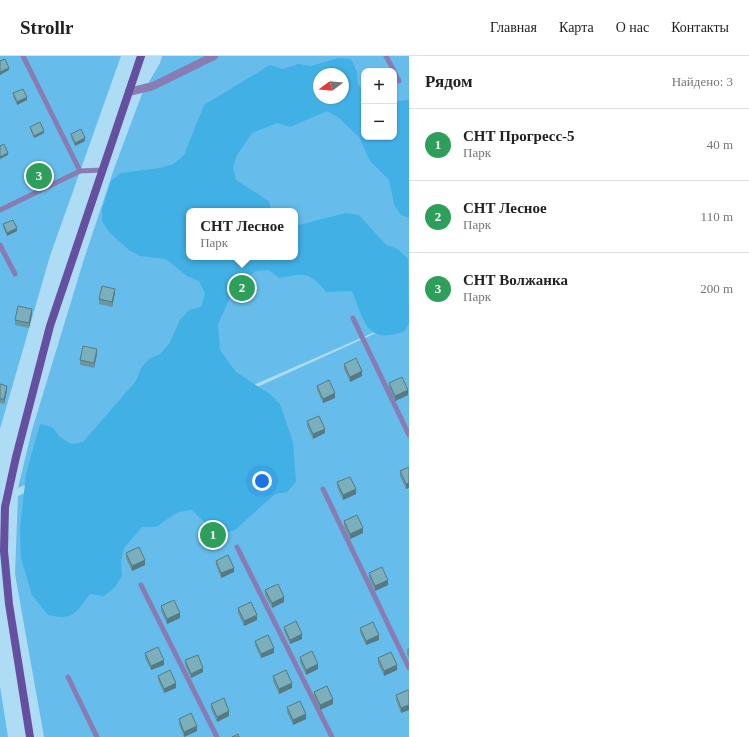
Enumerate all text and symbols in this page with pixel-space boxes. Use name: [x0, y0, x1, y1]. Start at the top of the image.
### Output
text: Strollr: [20, 17, 73, 38]
text: Главная: [490, 20, 537, 35]
text: Карта: [559, 20, 594, 35]
text: О нас: [616, 20, 649, 35]
text: Контакты: [671, 20, 729, 35]
north arrow: [313, 68, 349, 104]
map controls: [361, 68, 397, 140]
button: +: [361, 68, 397, 104]
text: Рядом: [425, 72, 473, 91]
text: Найдено: 3: [672, 74, 733, 89]
button: −: [361, 104, 397, 140]
text: СНТ Прогресс-5: [463, 128, 575, 144]
text: 1: [435, 137, 441, 152]
text: 40 m: [707, 137, 733, 152]
text: Парк: [463, 145, 491, 160]
pin: 3: [26, 161, 52, 191]
text: СНТ Лесное: [463, 200, 547, 216]
popup: [186, 208, 298, 260]
text: 2: [435, 209, 441, 224]
text: 110 m: [701, 209, 733, 224]
text: Парк: [463, 217, 491, 232]
text: СНТ Лесное: [200, 218, 284, 234]
text: Парк: [200, 235, 228, 250]
text: СНТ Волжанка: [463, 272, 568, 288]
pin: 2: [229, 273, 255, 303]
text: 3: [435, 281, 441, 296]
text: 200 m: [700, 281, 733, 296]
text: Парк: [463, 289, 491, 304]
your location: [252, 471, 272, 491]
pin: 1: [200, 520, 226, 550]

